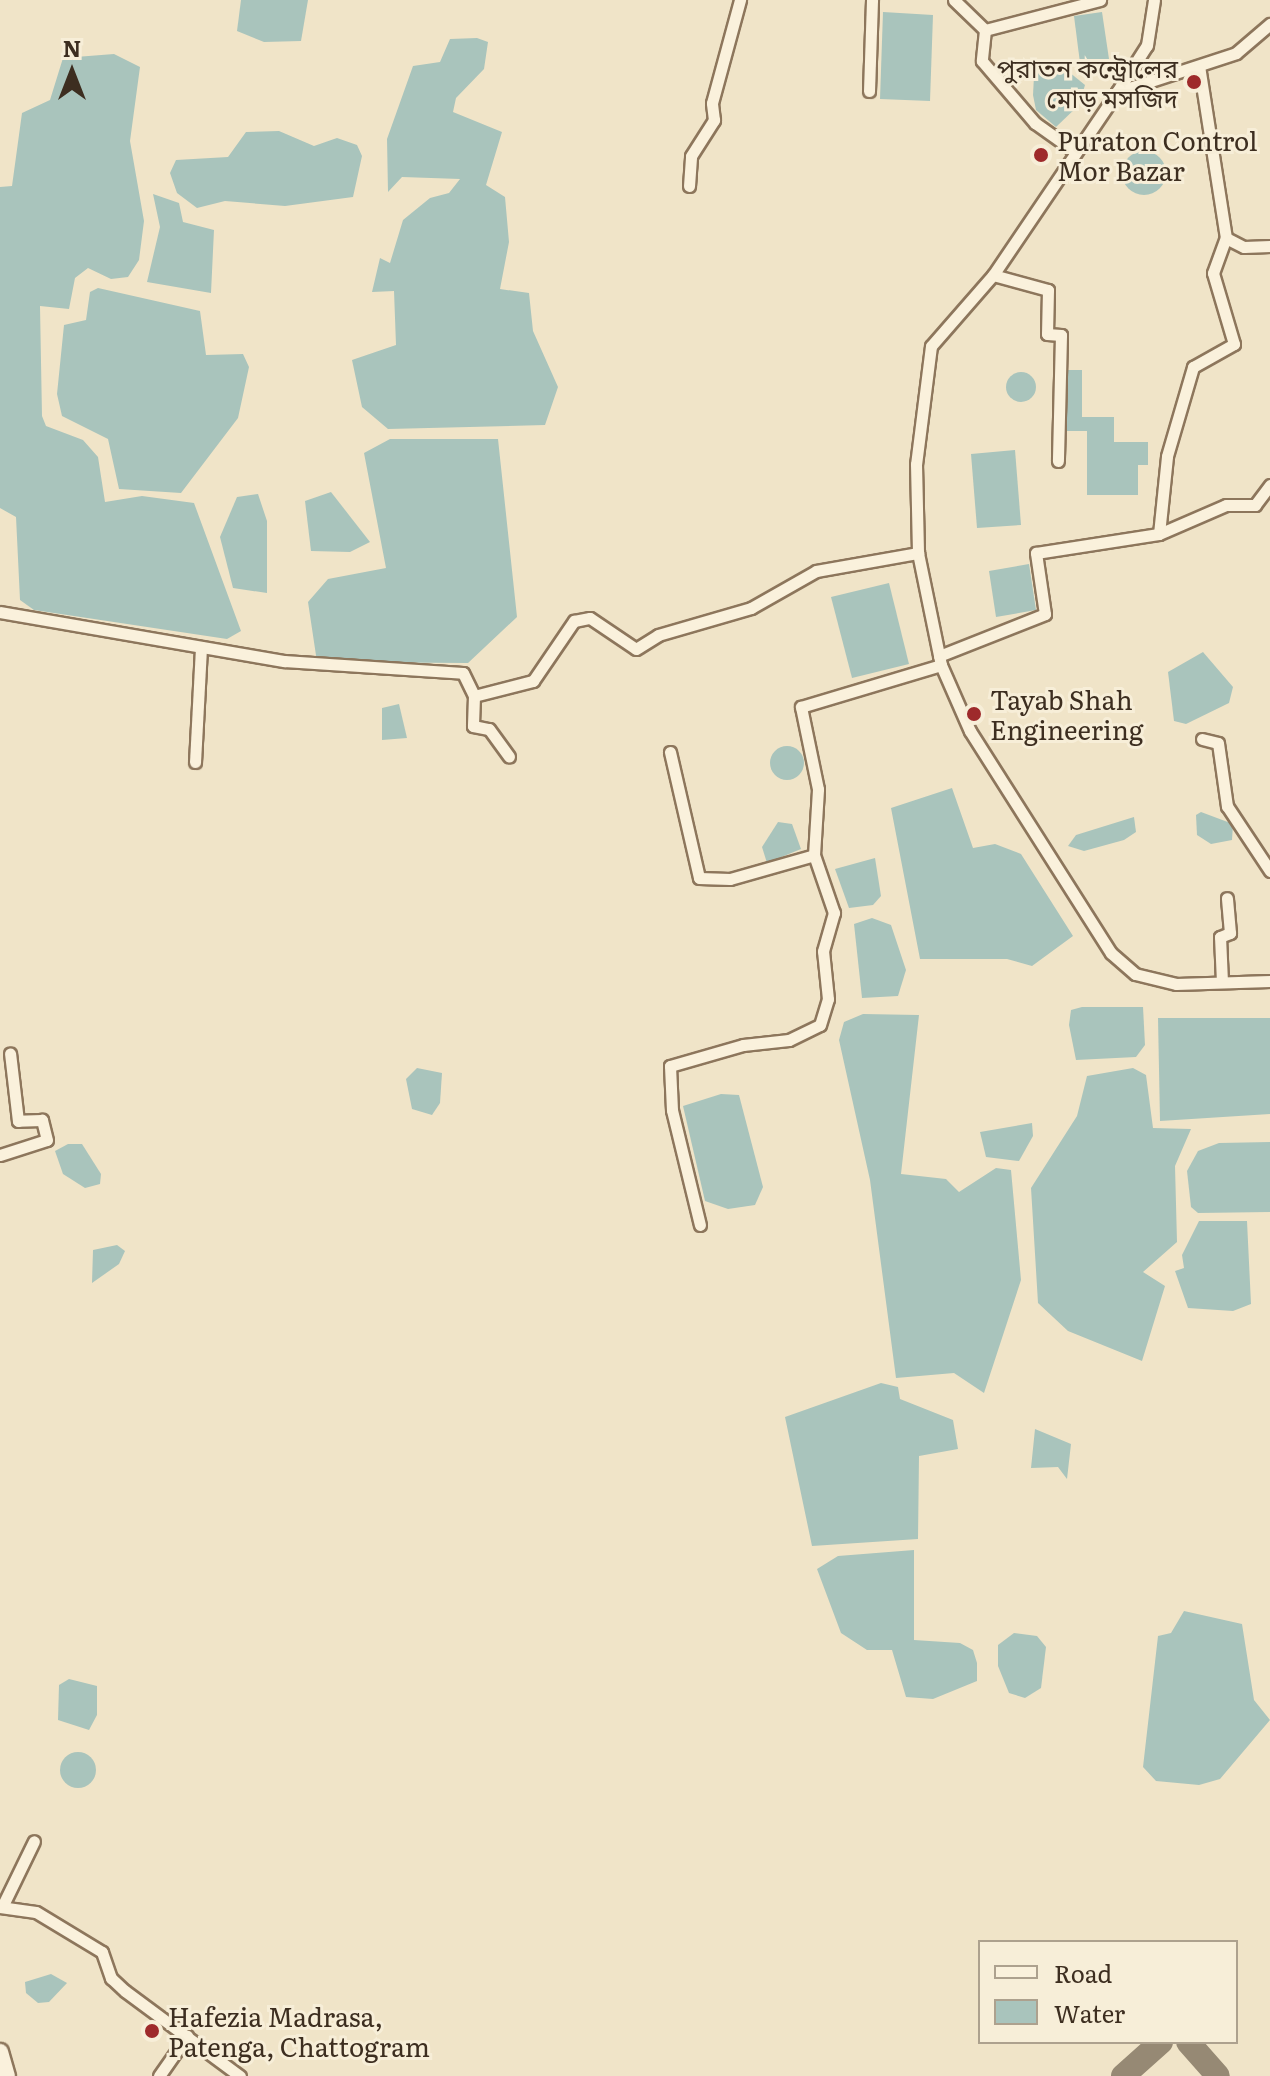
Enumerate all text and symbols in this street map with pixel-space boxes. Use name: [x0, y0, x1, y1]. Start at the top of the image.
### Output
text: N: [63, 31, 81, 64]
north arrow: [32, 32, 112, 112]
place label: পুরাতন কন্ট্রোলের মোড় মসজিদ: [997, 51, 1178, 112]
marker: পুরাতন কন্ট্রোলের মোড় মসজিদ: [1185, 73, 1203, 91]
place label: Puraton Control Mor Bazar: [1057, 124, 1258, 186]
marker: Puraton Control Mor Bazar: [1032, 146, 1050, 164]
place label: Tayab Shah Engineering: [990, 683, 1143, 744]
marker: Tayab Shah Engineering: [965, 705, 983, 723]
legend: [978, 1940, 1238, 2044]
text: Road: [1054, 1955, 1112, 1990]
text: Water: [1054, 1995, 1125, 2030]
place label: Hafezia Madrasa, Patenga, Chattogram: [168, 2000, 430, 2062]
marker: Hafezia Madrasa, Patenga, Chattogram: [143, 2022, 161, 2040]

